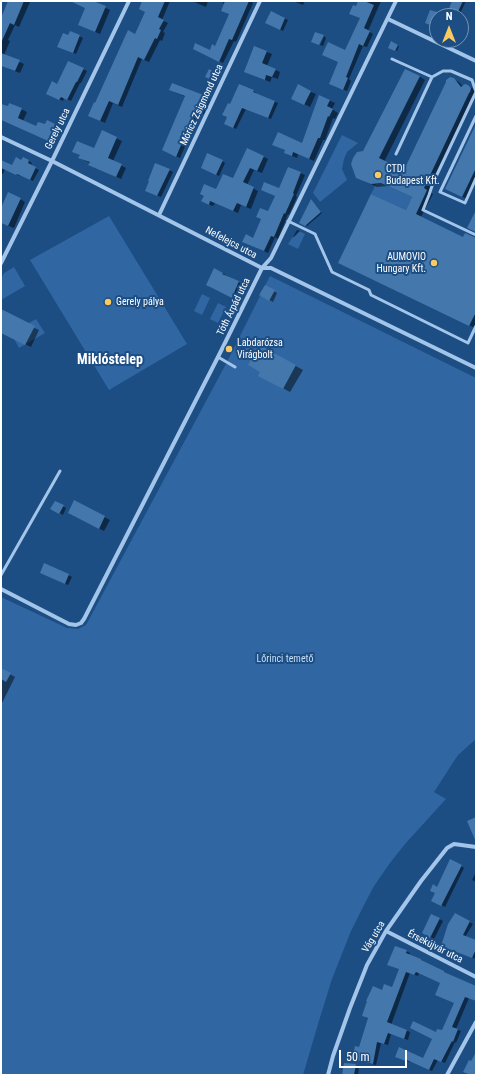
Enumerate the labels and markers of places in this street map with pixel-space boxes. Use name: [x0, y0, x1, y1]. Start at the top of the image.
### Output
place label: CTDI Budapest Kft.: [386, 163, 440, 186]
marker: CTDI Budapest Kft.: [373, 170, 383, 180]
place label: AUMOVIO Hungary Kft.: [377, 251, 426, 274]
marker: AUMOVIO Hungary Kft.: [429, 258, 439, 268]
place label: Gerely pálya: [116, 296, 164, 308]
marker: Gerely pálya: [103, 297, 113, 307]
place label: Labdarózsa Virágbolt: [237, 337, 283, 360]
marker: Labdarózsa Virágbolt: [224, 344, 234, 354]

